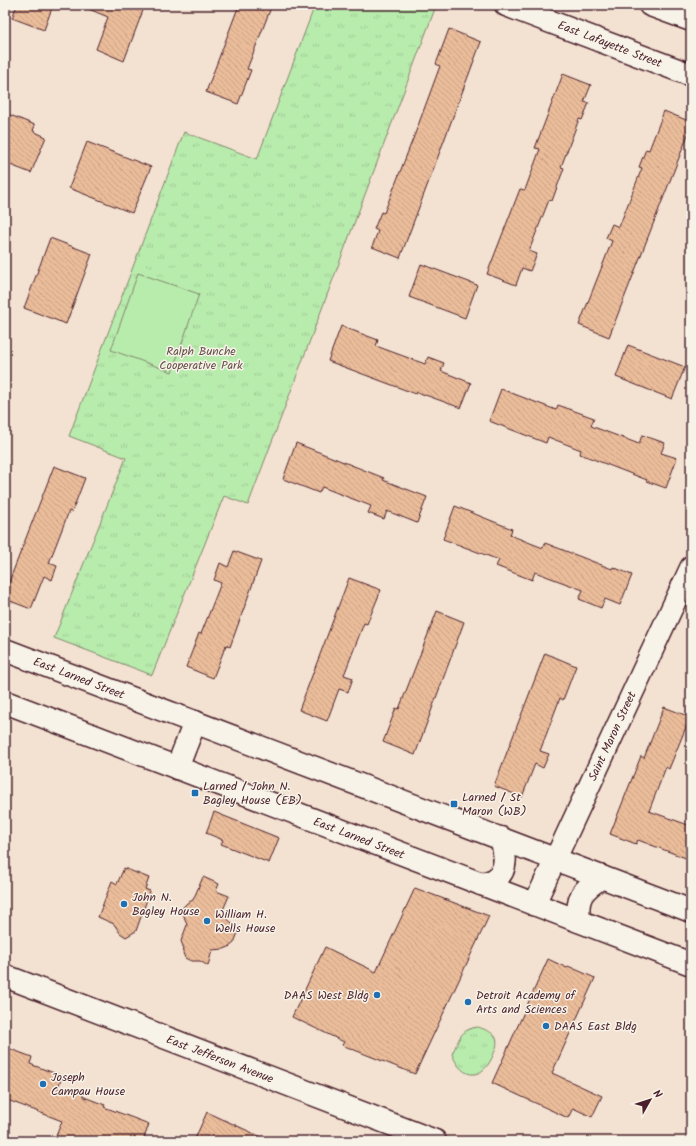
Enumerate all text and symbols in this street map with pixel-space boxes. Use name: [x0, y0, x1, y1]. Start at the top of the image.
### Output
street label: East Lafayette Street: [555, 16, 665, 73]
park label: Ralph Bunche Cooperative Park: [159, 342, 243, 375]
street label: East Larned Street: [30, 652, 128, 705]
street label: Saint Maron Street: [583, 688, 642, 784]
place label: Larned / John N. Bagley House (EB): [203, 777, 302, 810]
marker: Larned / John N. Bagley House (EB): [190, 788, 200, 798]
place label: Larned / St Maron (WB): [462, 788, 527, 821]
marker: Larned / St Maron (WB): [449, 799, 459, 809]
street label: East Larned Street: [310, 812, 408, 865]
place label: John N. Bagley House: [132, 888, 200, 921]
marker: John N. Bagley House: [119, 899, 129, 909]
place label: William H. Wells House: [215, 905, 276, 938]
marker: William H. Wells House: [202, 916, 212, 926]
place label: DAAS West Bldg: [284, 986, 369, 1005]
place label: Detroit Academy of Arts and Sciences: [476, 986, 577, 1019]
marker: DAAS West Bldg: [372, 990, 382, 1000]
marker: Detroit Academy of Arts and Sciences: [463, 997, 473, 1007]
place label: DAAS East Bldg: [554, 1017, 637, 1036]
marker: DAAS East Bldg: [541, 1021, 551, 1031]
street label: East Jefferson Avenue: [163, 1030, 277, 1089]
place label: Joseph Campau House: [51, 1068, 126, 1101]
marker: Joseph Campau House: [38, 1079, 48, 1089]
north arrow: [630, 1080, 670, 1120]
text: N: [648, 1086, 666, 1103]

